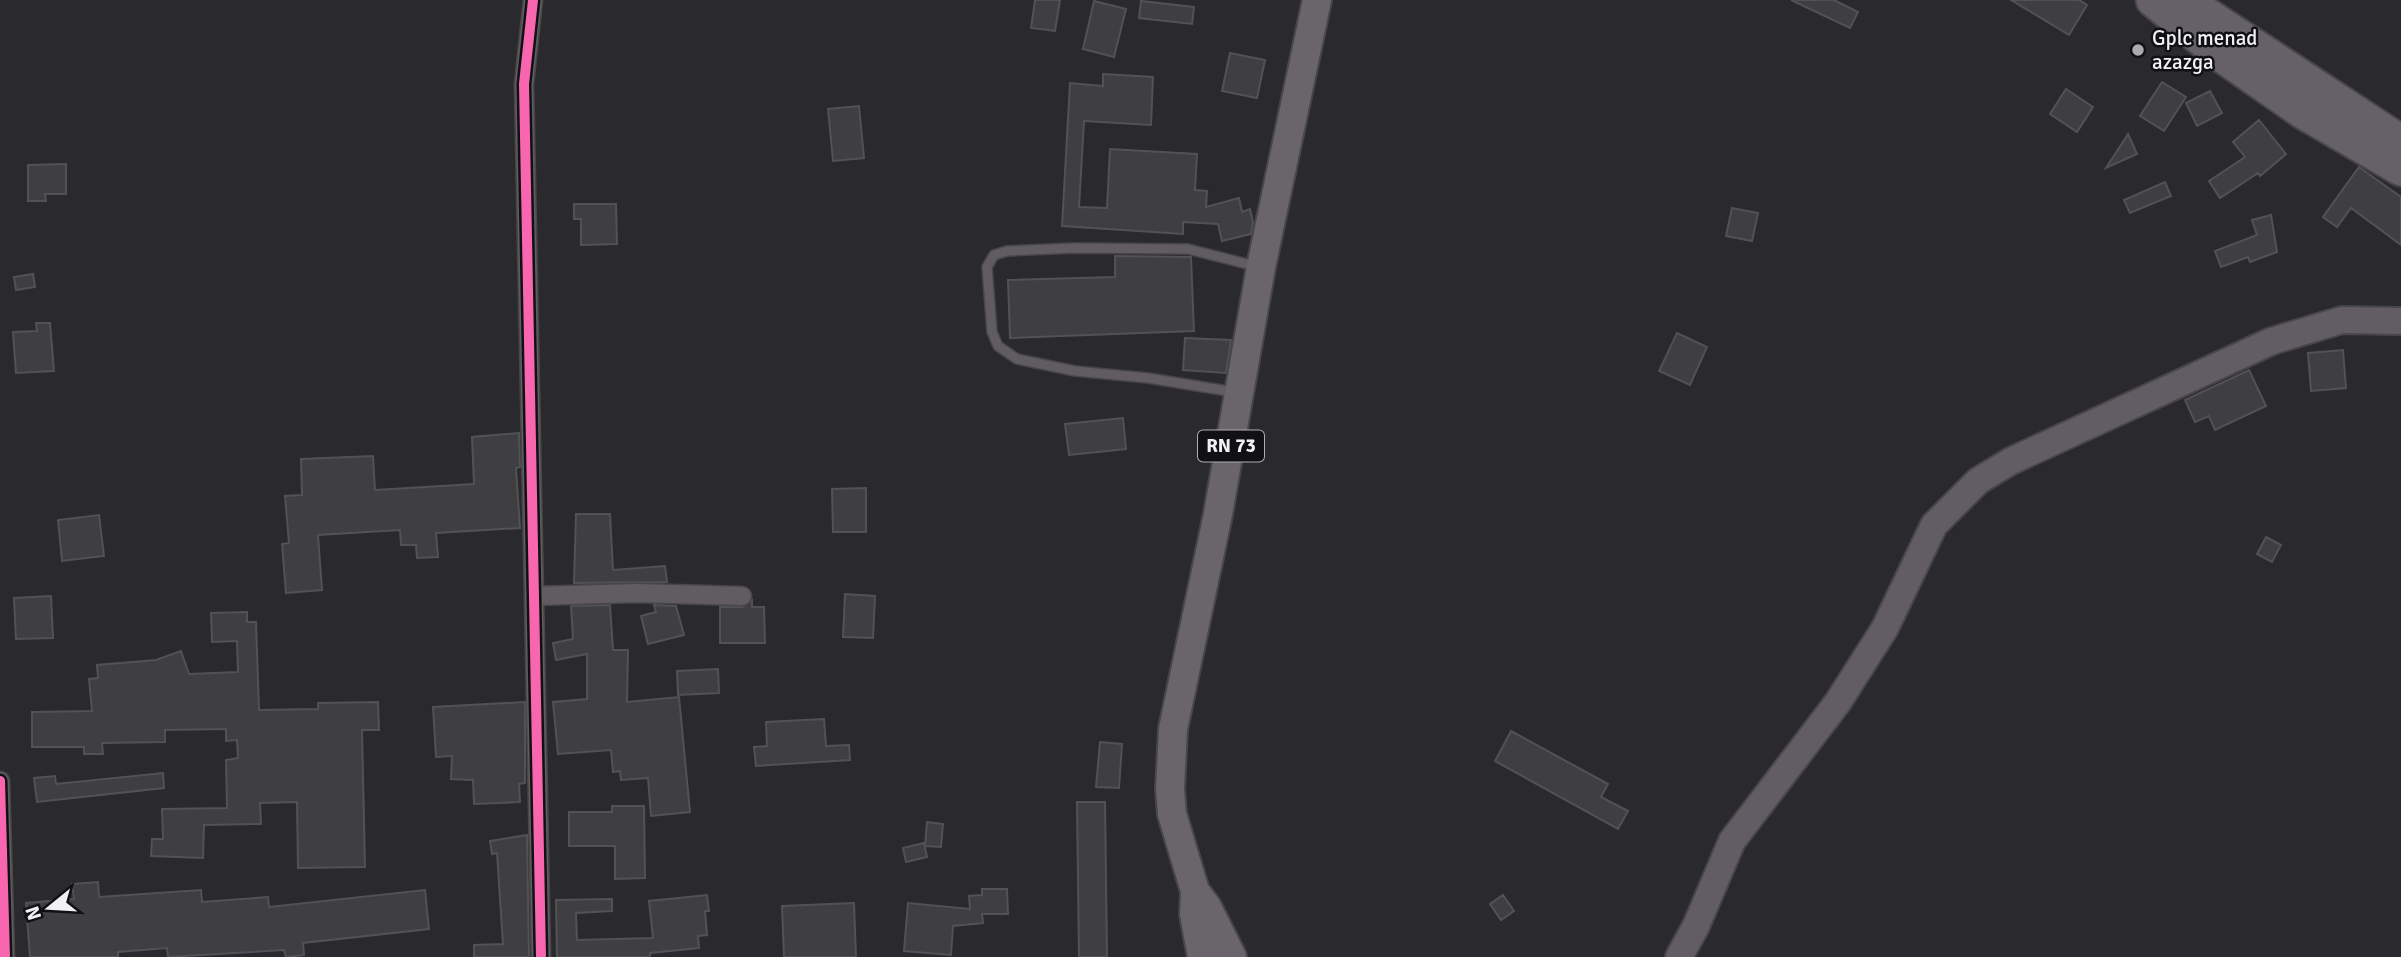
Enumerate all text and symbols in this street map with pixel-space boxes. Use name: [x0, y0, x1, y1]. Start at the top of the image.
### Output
place label: Gplc menad azazga: [2152, 25, 2258, 75]
marker: Gplc menad azazga: [2130, 42, 2146, 58]
road number: RN 73: [1198, 430, 1264, 462]
north arrow: [14, 873, 84, 943]
text: N: [20, 903, 47, 923]

